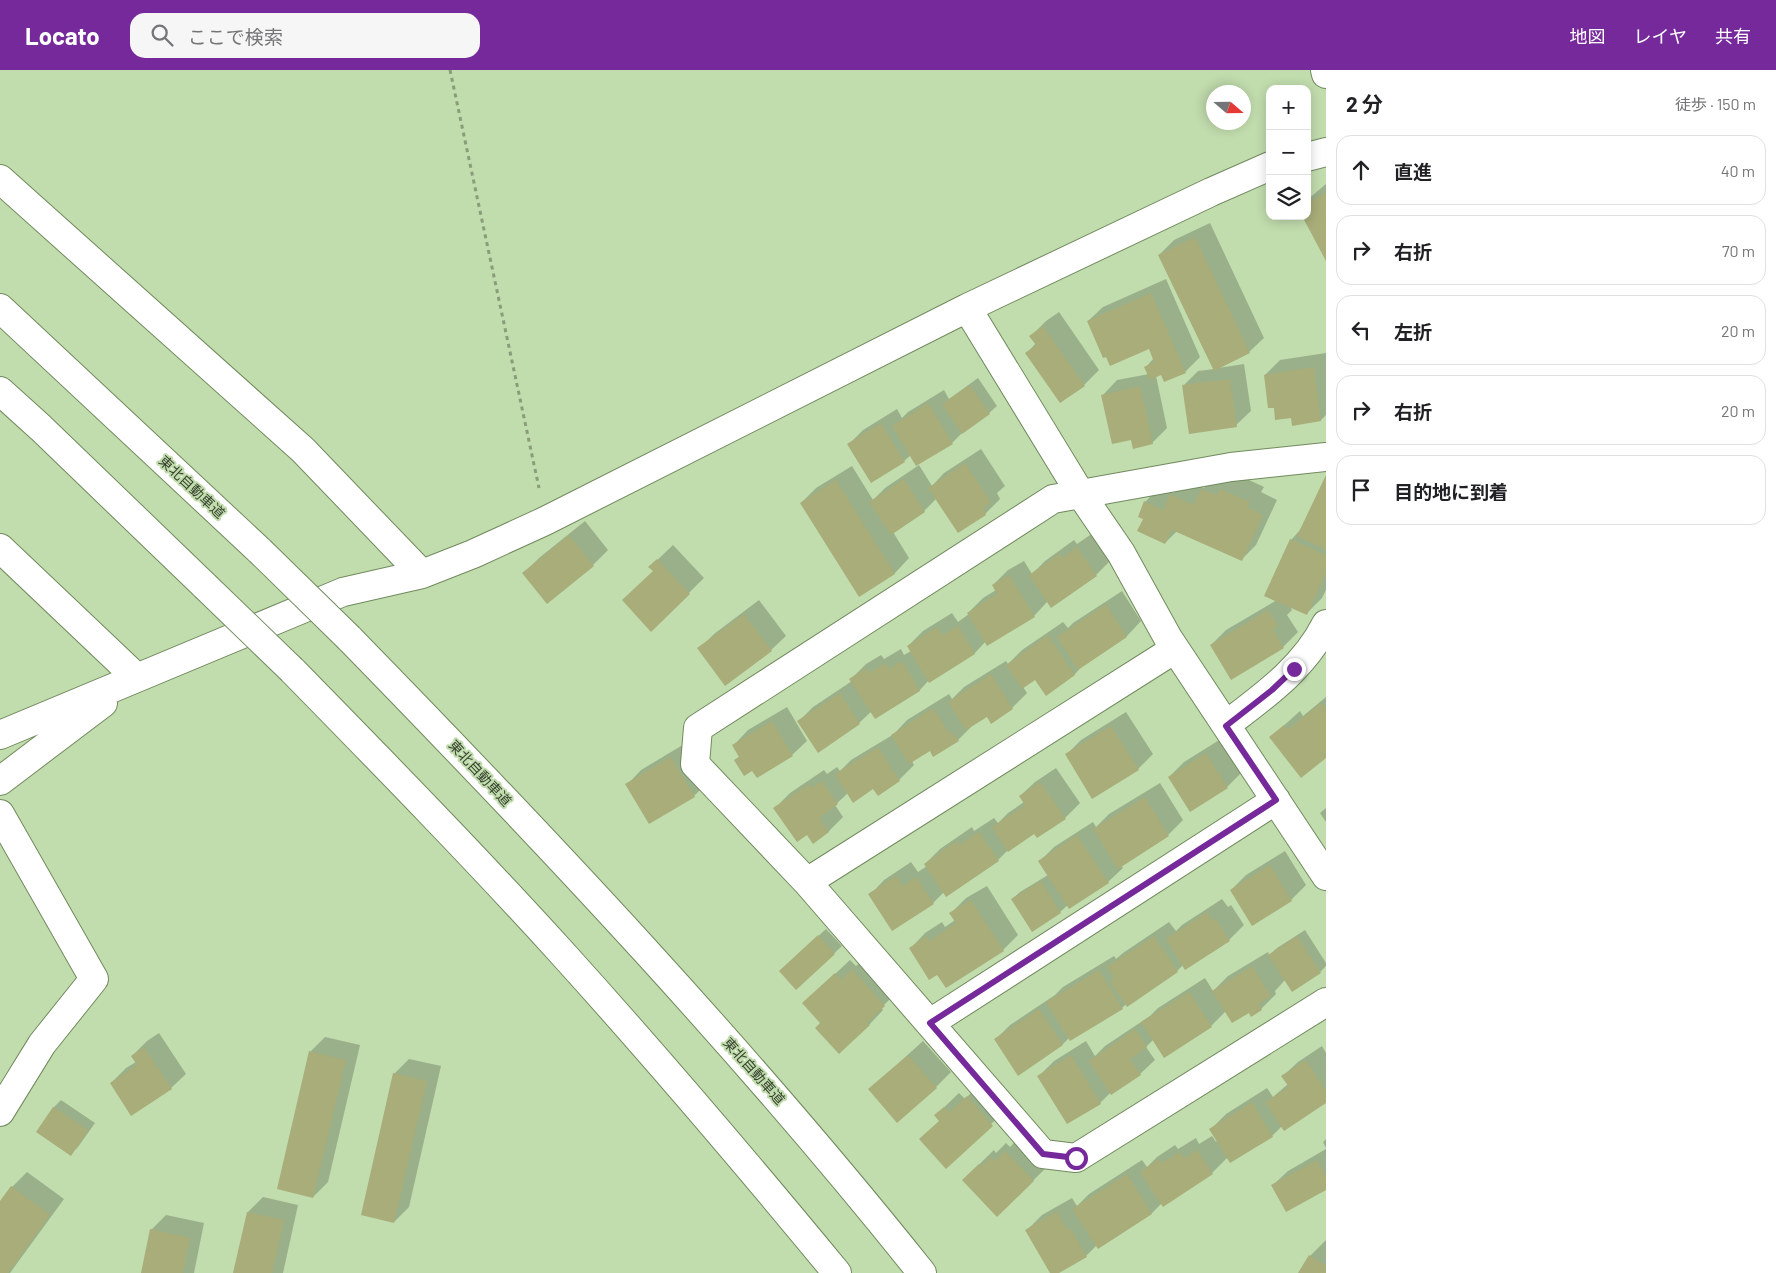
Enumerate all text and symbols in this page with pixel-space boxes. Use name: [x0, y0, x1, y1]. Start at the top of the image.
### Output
search box: [130, 13, 480, 58]
text: Locato: [25, 21, 100, 50]
icon: search: [148, 21, 176, 49]
text: ここで検索: [188, 25, 283, 48]
text: 地図: [1570, 25, 1606, 47]
text: レイヤ: [1634, 25, 1687, 47]
text: 共有: [1715, 25, 1751, 47]
north arrow: [1206, 85, 1251, 130]
map controls: [1266, 85, 1311, 220]
button: +: [1266, 85, 1311, 130]
text: 2 分: [1346, 91, 1383, 116]
text: 徒歩 · 150 m: [1675, 94, 1756, 113]
button: −: [1266, 130, 1311, 175]
icon: ahead: [1347, 156, 1375, 184]
text: 直進: [1394, 160, 1432, 183]
text: 40 m: [1721, 161, 1755, 180]
button: layers: [1266, 175, 1311, 220]
icon: right: [1347, 236, 1375, 264]
text: 右折: [1394, 240, 1432, 263]
text: 70 m: [1722, 241, 1755, 260]
icon: left: [1347, 316, 1375, 344]
text: 左折: [1394, 320, 1432, 343]
text: 20 m: [1721, 321, 1755, 340]
icon: right: [1347, 396, 1375, 424]
text: 右折: [1394, 400, 1432, 423]
text: 20 m: [1721, 401, 1755, 420]
street label: 東北自動車道: [156, 452, 229, 521]
icon: arrive: [1347, 476, 1375, 504]
text: 目的地に到着: [1394, 480, 1508, 503]
route end: [1283, 658, 1306, 681]
street label: 東北自動車道: [446, 736, 515, 809]
street label: 東北自動車道: [720, 1034, 789, 1108]
route start: [1065, 1147, 1088, 1170]

